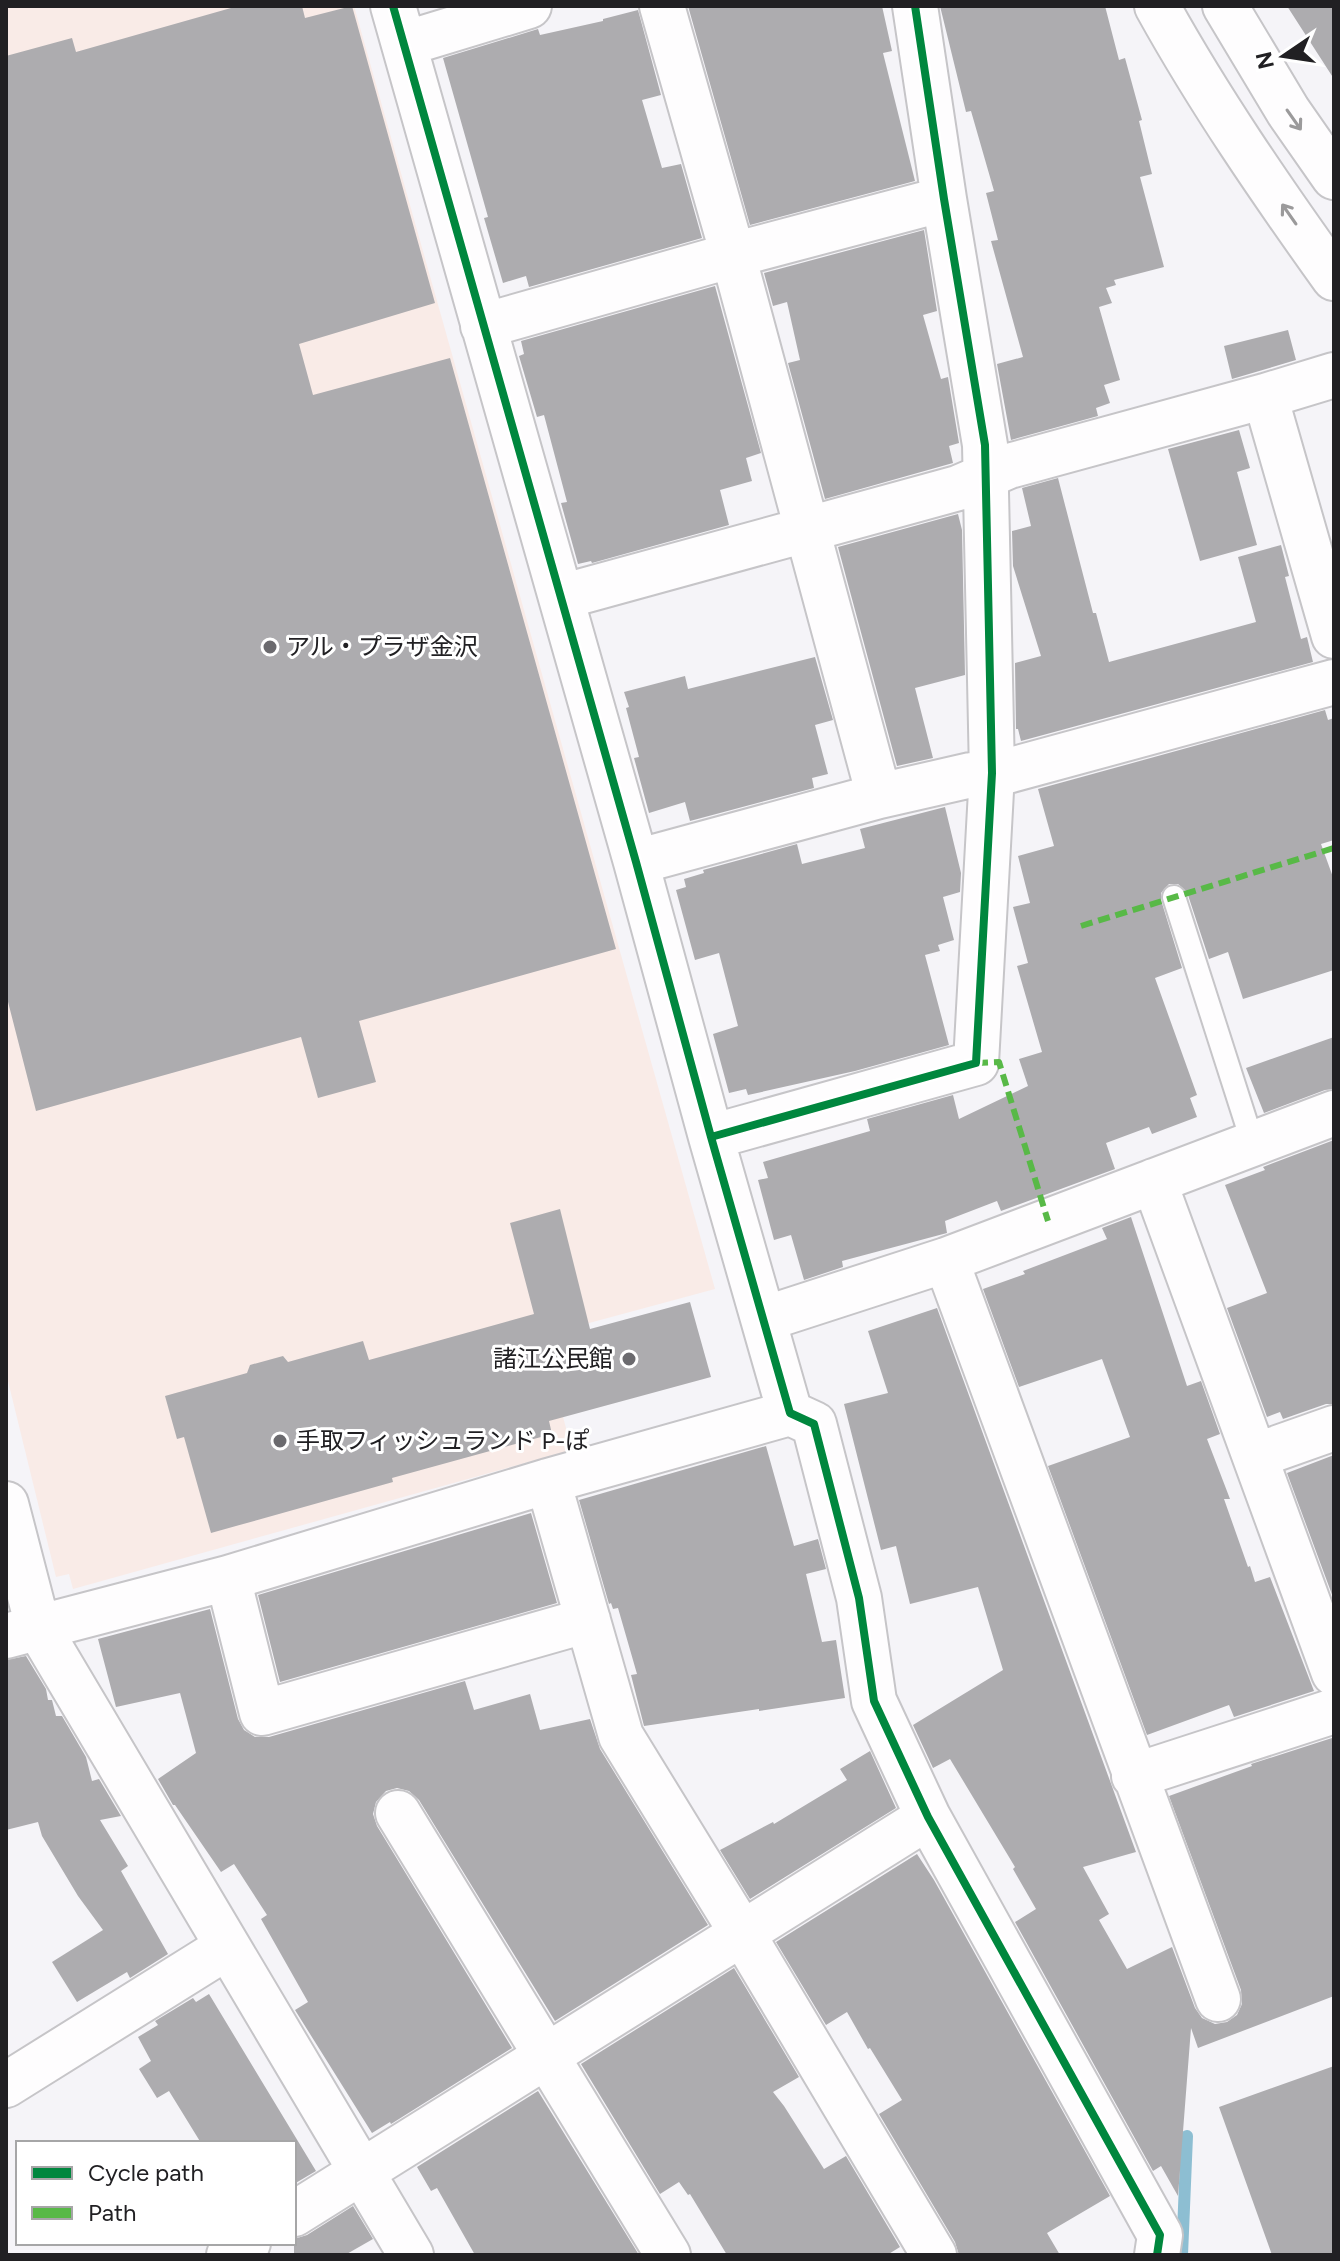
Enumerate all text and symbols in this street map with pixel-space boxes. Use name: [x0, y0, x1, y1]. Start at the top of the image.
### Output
north arrow: [1244, 16, 1324, 96]
text: N: [1250, 49, 1280, 72]
one-way arrow: [1286, 109, 1303, 131]
one-way arrow: [1281, 203, 1297, 225]
place label: アル・プラザ金沢: [286, 632, 478, 661]
marker: アル・プラザ金沢: [261, 638, 279, 656]
place label: 諸江公民館: [493, 1344, 613, 1373]
marker: 諸江公民館: [620, 1350, 638, 1368]
place label: 手取フィッシュランド P-ぽ: [296, 1426, 589, 1455]
marker: 手取フィッシュランド P-ぽ: [271, 1432, 289, 1450]
legend: [16, 2141, 296, 2245]
text: Cycle path: [88, 2158, 204, 2187]
text: Path: [88, 2198, 136, 2227]

